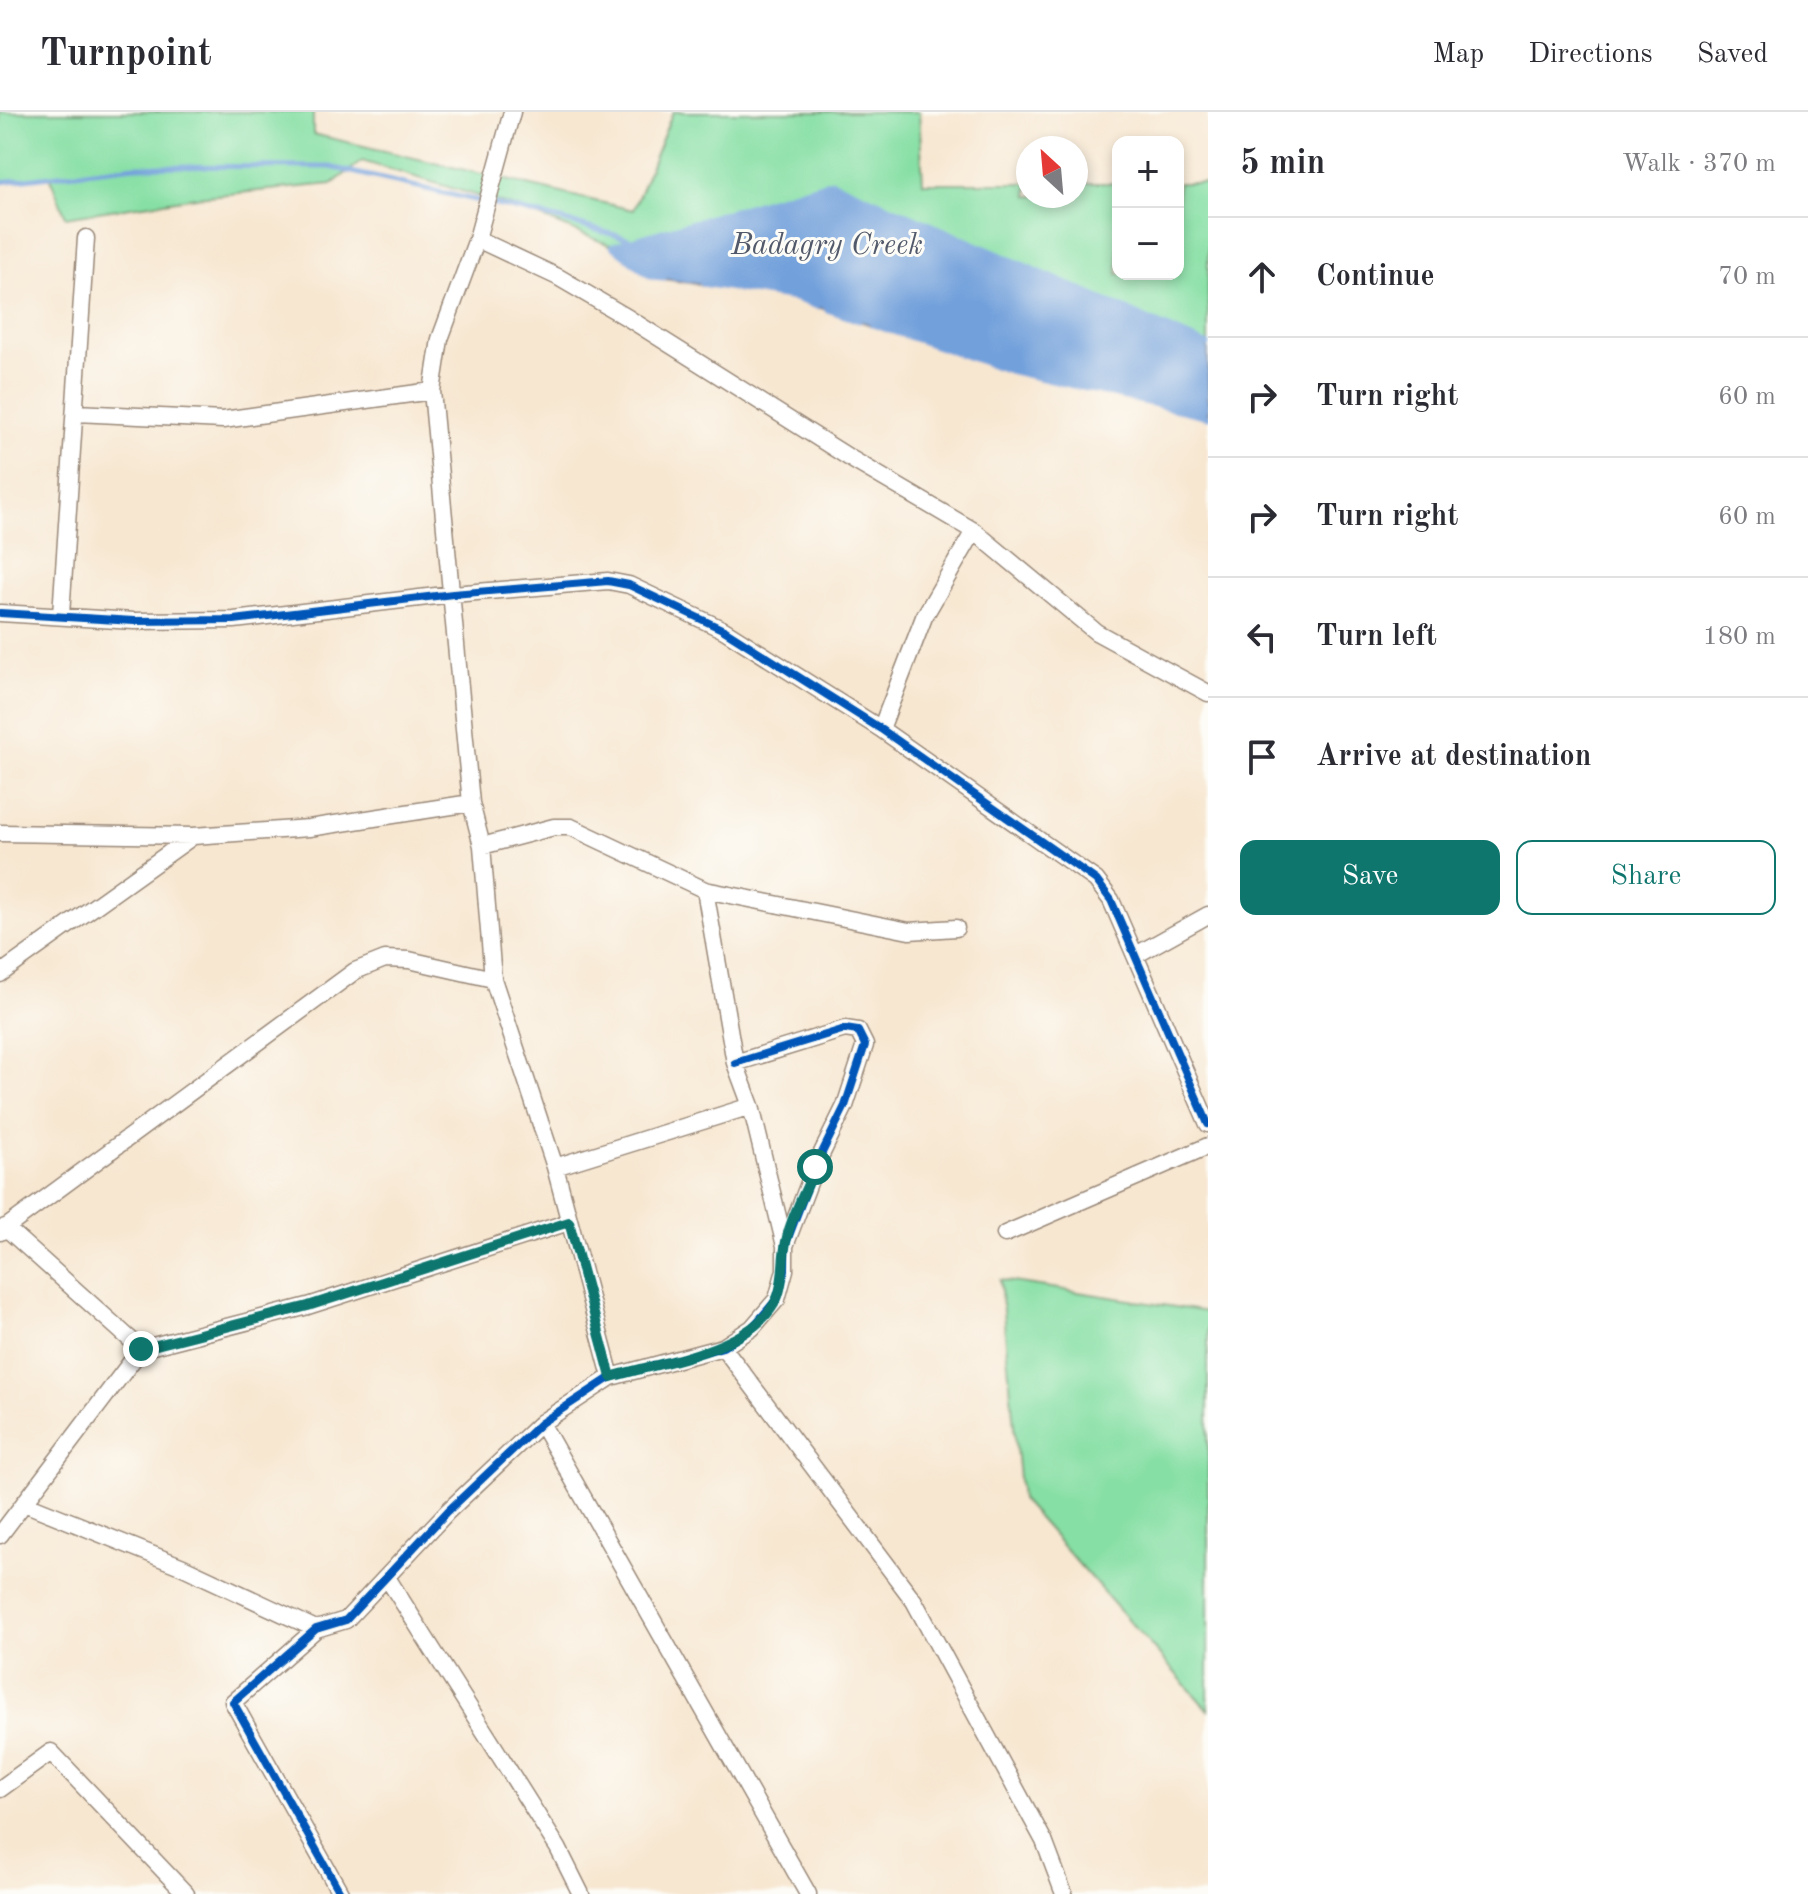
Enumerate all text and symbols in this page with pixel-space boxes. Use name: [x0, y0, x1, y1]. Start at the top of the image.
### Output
text: Turnpoint: [40, 36, 212, 74]
text: Map: [1432, 41, 1484, 69]
text: Directions: [1528, 41, 1653, 69]
text: Saved: [1697, 41, 1768, 69]
north arrow: [1016, 136, 1088, 208]
map controls: [1112, 136, 1184, 280]
button: +: [1112, 136, 1184, 208]
text: 5 min: [1240, 147, 1325, 181]
text: Walk · 370 m: [1622, 151, 1776, 177]
button: −: [1112, 208, 1184, 280]
water label: Badagry Creek: [730, 231, 923, 261]
icon: ahead: [1240, 255, 1284, 299]
text: Continue: [1316, 262, 1435, 292]
text: 70 m: [1718, 264, 1776, 290]
icon: right: [1240, 375, 1284, 419]
text: Turn right: [1316, 382, 1458, 412]
text: 60 m: [1718, 384, 1776, 410]
icon: right: [1240, 495, 1284, 539]
text: Turn right: [1316, 502, 1458, 532]
text: 60 m: [1718, 504, 1776, 530]
icon: left: [1240, 615, 1284, 659]
text: Turn left: [1316, 622, 1437, 652]
text: 180 m: [1703, 624, 1776, 650]
icon: arrive: [1240, 735, 1284, 779]
text: Arrive at destination: [1316, 742, 1591, 772]
button: Save: [1240, 840, 1500, 915]
button: Share: [1516, 840, 1776, 915]
route start: [797, 1149, 833, 1185]
route end: [123, 1331, 159, 1367]

